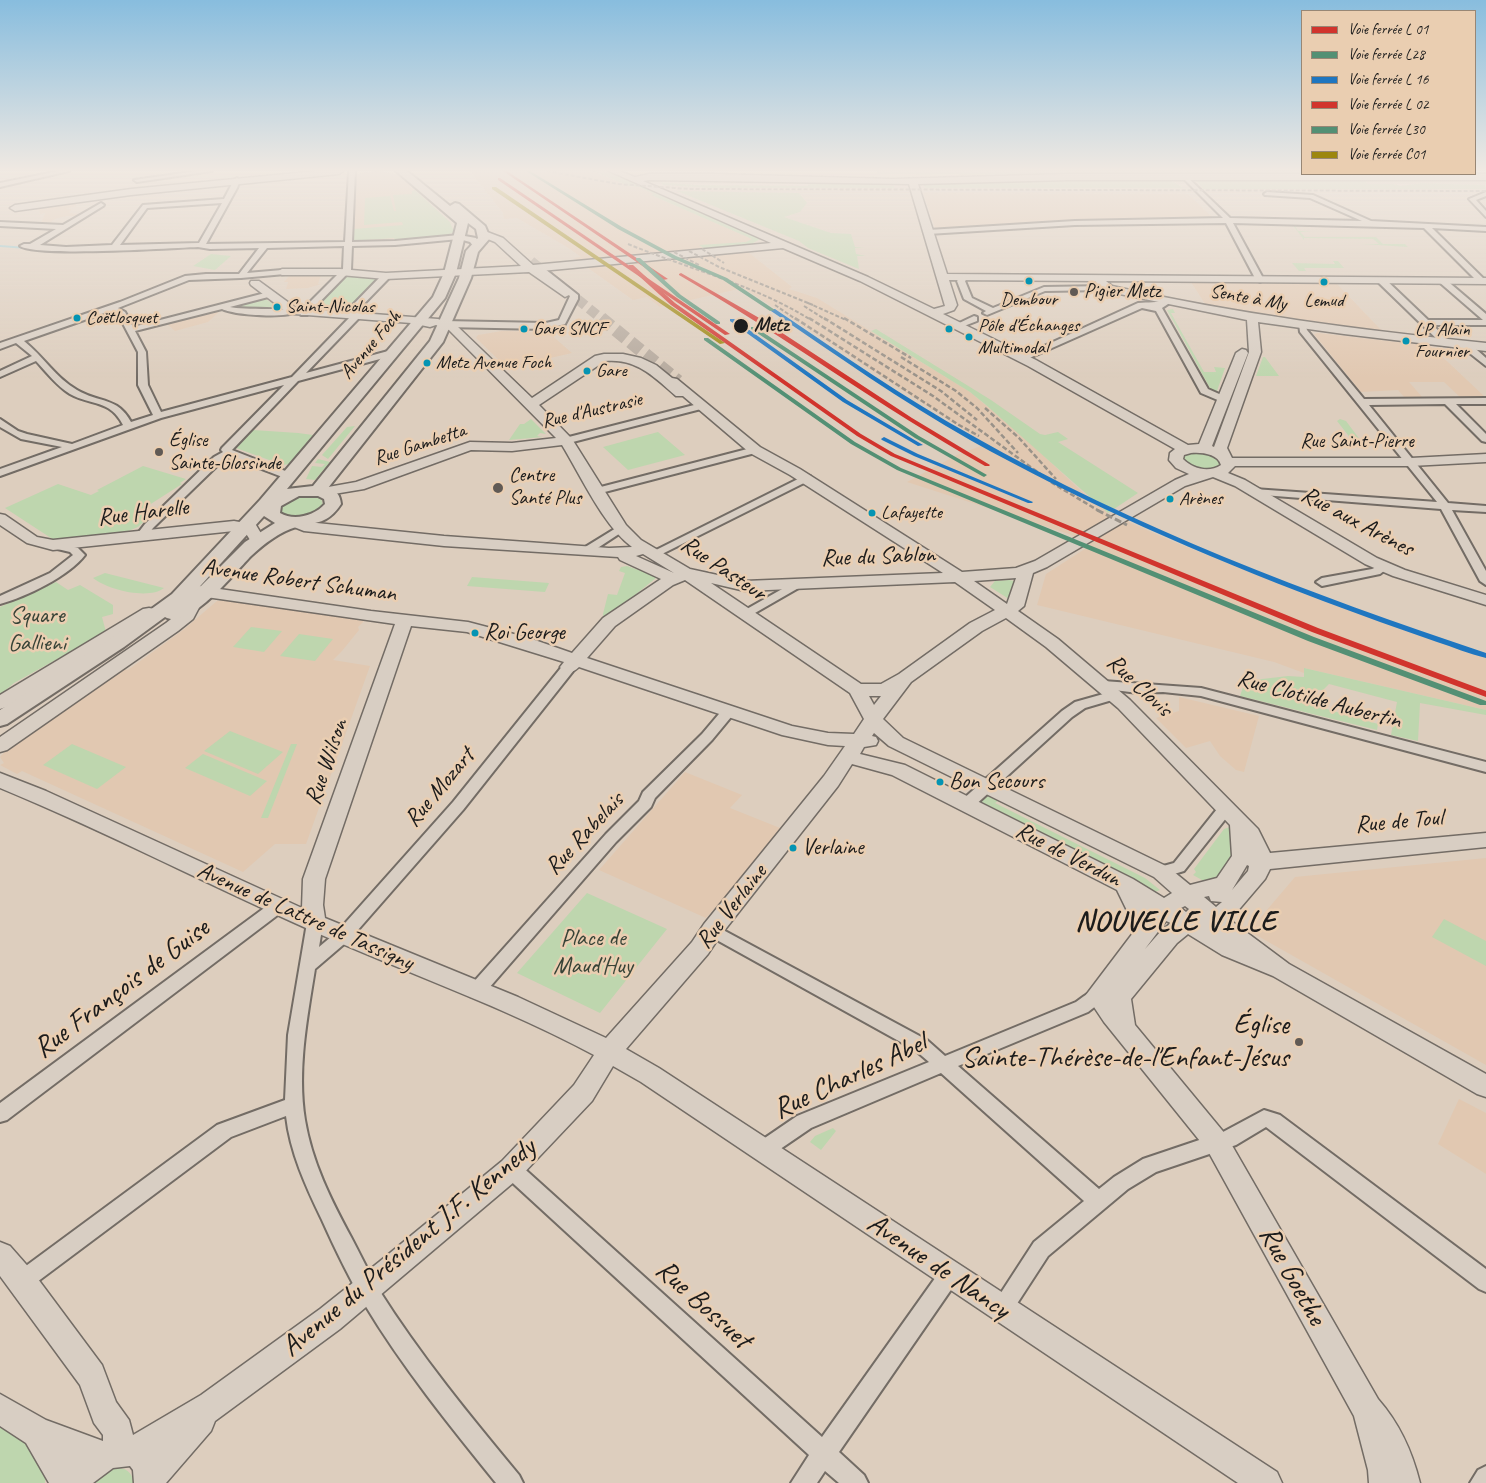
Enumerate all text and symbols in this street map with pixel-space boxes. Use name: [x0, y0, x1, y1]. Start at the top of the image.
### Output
legend: [1301, 10, 1476, 175]
text: Voie ferrée L 01: [1348, 20, 1428, 39]
text: Voie ferrée L28: [1348, 45, 1425, 64]
text: Voie ferrée L 16: [1348, 70, 1428, 89]
text: Voie ferrée L 02: [1348, 95, 1428, 114]
text: Voie ferrée L30: [1348, 120, 1425, 139]
text: Voie ferrée C01: [1348, 145, 1426, 164]
marker: Dembour: [1024, 276, 1034, 286]
marker: Lemud: [1319, 277, 1329, 287]
street label: Sente à My: [1208, 279, 1288, 317]
place label: Pigier Metz: [1084, 280, 1160, 304]
marker: Pigier Metz: [1068, 286, 1080, 298]
place label: Dembour: [1001, 289, 1057, 311]
place label: Lemud: [1304, 290, 1344, 312]
place label: Saint-Nicolas: [286, 296, 374, 318]
marker: Saint-Nicolas: [272, 302, 282, 312]
street label: Avenue Foch: [335, 306, 407, 384]
place label: Coëtlosquet: [86, 307, 157, 329]
marker: Coëtlosquet: [72, 313, 82, 323]
place label: Metz: [754, 314, 788, 338]
place label: Pôle d'Échanges Multimodal: [978, 315, 1079, 359]
marker: Metz: [732, 317, 750, 335]
place label: Gare SNCF: [533, 318, 606, 340]
place label: LP Alain Fournier: [1415, 319, 1470, 363]
marker: Gare SNCF: [519, 324, 529, 334]
unlabelled marker: [944, 324, 954, 334]
marker: Pôle d'Échanges Multimodal: [964, 332, 974, 342]
marker: LP Alain Fournier: [1401, 336, 1411, 346]
place label: Metz Avenue Foch: [436, 352, 551, 374]
marker: Metz Avenue Foch: [422, 358, 432, 368]
place label: Gare: [596, 360, 627, 382]
marker: Gare: [582, 366, 592, 376]
street label: Rue d'Austrasie: [540, 388, 644, 434]
street label: Rue Gambetta: [371, 419, 469, 471]
place label: Église Sainte-Glossinde: [169, 429, 281, 476]
street label: Rue Saint-Pierre: [1300, 430, 1414, 454]
marker: Église Sainte-Glossinde: [153, 446, 165, 458]
place label: Centre Santé Plus: [509, 464, 581, 511]
street label: Rue aux Arènes: [1296, 480, 1418, 564]
marker: Centre Santé Plus: [491, 481, 505, 495]
place label: Arènes: [1179, 488, 1223, 510]
street label: Rue Harelle: [96, 493, 190, 533]
marker: Arènes: [1165, 494, 1175, 504]
place label: Lafayette: [881, 502, 942, 524]
marker: Lafayette: [867, 508, 877, 518]
street label: Rue Pasteur: [675, 530, 771, 608]
street label: Rue du Sablon: [820, 541, 936, 573]
street label: Avenue Robert Schuman: [200, 553, 398, 609]
park label: Square Gallieni: [8, 602, 66, 658]
place label: Roi George: [484, 619, 565, 647]
marker: Roi George: [470, 628, 480, 638]
street label: Rue Clovis: [1100, 648, 1178, 724]
street label: Rue Clotilde Aubertin: [1234, 664, 1404, 736]
street label: Rue Wilson: [299, 715, 355, 809]
street label: Rue Mozart: [399, 743, 481, 833]
place label: Bon Secours: [949, 768, 1044, 796]
marker: Bon Secours: [935, 777, 945, 787]
street label: Rue Rabelais: [539, 787, 631, 881]
street label: Rue de Toul: [1354, 804, 1444, 840]
street label: Rue de Verdun: [1011, 816, 1125, 894]
place label: Verlaine: [802, 834, 864, 862]
marker: Verlaine: [788, 843, 798, 853]
street label: Avenue de Lattre de Tassigny: [192, 856, 418, 978]
street label: Rue Verlaine: [690, 859, 774, 955]
district label: NOUVELLE VILLE: [1074, 905, 1278, 939]
street label: Rue François de Guise: [27, 912, 217, 1066]
park label: Place de Maud'Huy: [553, 925, 633, 981]
place label: Église Sainte-Thérèse-de-l'Enfant-Jésus: [961, 1008, 1289, 1076]
street label: Rue Charles Abel: [768, 1026, 932, 1128]
marker: Église Sainte-Thérèse-de-l'Enfant-Jésus: [1293, 1036, 1305, 1048]
street label: Avenue du Président J.F. Kennedy: [275, 1131, 543, 1365]
street label: Avenue de Nancy: [860, 1207, 1016, 1327]
street label: Rue Goethe: [1251, 1220, 1333, 1332]
street label: Rue Bossuet: [648, 1253, 758, 1357]

